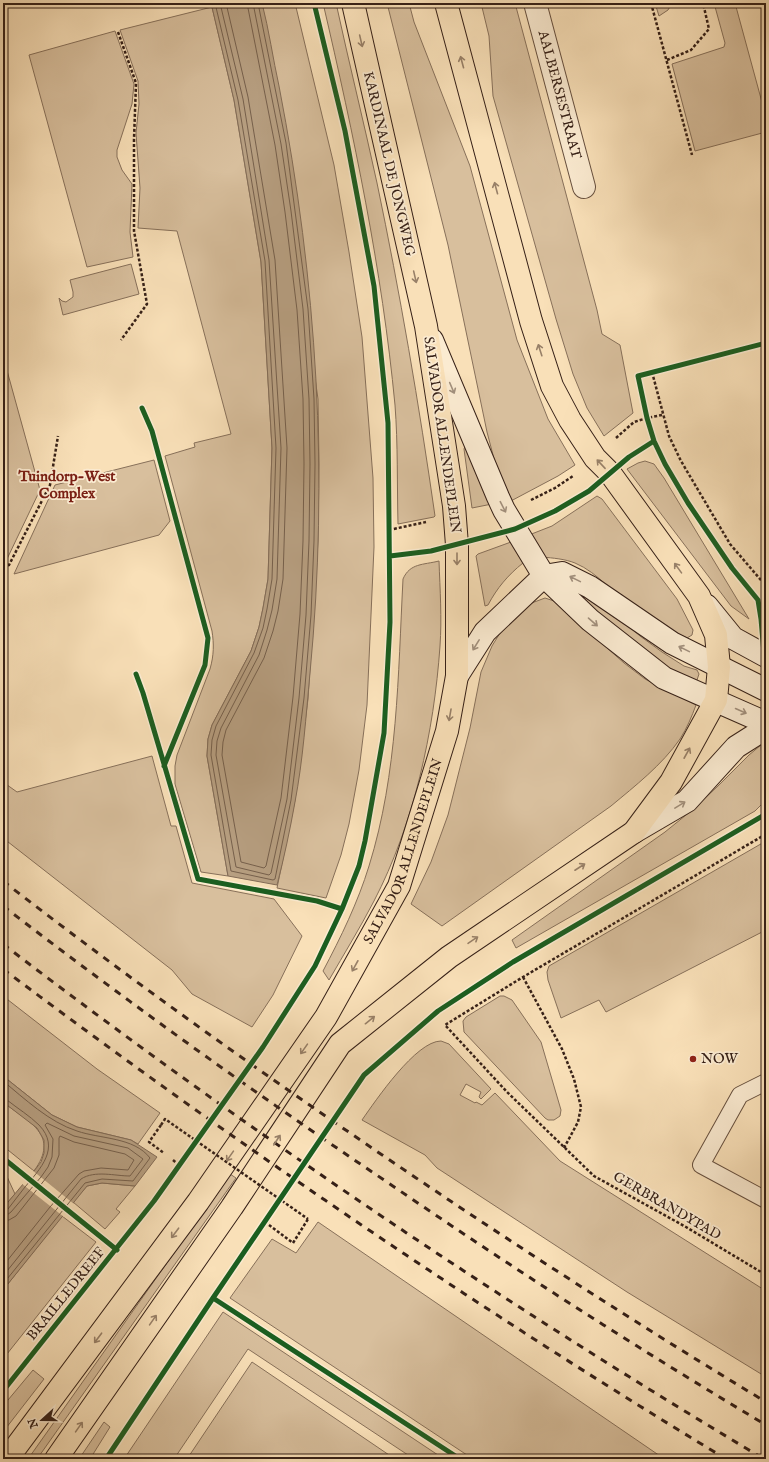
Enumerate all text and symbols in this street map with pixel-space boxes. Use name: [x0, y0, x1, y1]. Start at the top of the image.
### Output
street label: AALBERSESTRAAT: [533, 28, 585, 162]
one-way arrow: [358, 34, 366, 47]
one-way arrow: [458, 56, 465, 69]
street label: KARDINAAL DE JONGWEG: [359, 70, 419, 259]
one-way arrow: [492, 182, 499, 195]
one-way arrow: [412, 270, 420, 283]
street label: SALVADOR ALLENDEPLEIN: [419, 336, 465, 534]
one-way arrow: [536, 344, 544, 356]
one-way arrow: [449, 381, 456, 393]
one-way arrow: [596, 459, 606, 469]
district label: Tuindorp-West Complex: [18, 467, 116, 503]
one-way arrow: [500, 501, 507, 513]
one-way arrow: [453, 552, 461, 565]
one-way arrow: [674, 563, 682, 574]
one-way arrow: [569, 575, 581, 582]
one-way arrow: [587, 617, 598, 626]
one-way arrow: [472, 639, 480, 651]
one-way arrow: [678, 645, 690, 653]
one-way arrow: [446, 708, 454, 721]
one-way arrow: [734, 708, 746, 715]
one-way arrow: [683, 747, 691, 759]
street label: SALVADOR ALLENDEPLEIN: [359, 756, 447, 947]
one-way arrow: [674, 801, 685, 809]
one-way arrow: [575, 863, 586, 872]
one-way arrow: [467, 936, 478, 944]
one-way arrow: [350, 959, 358, 971]
one-way arrow: [365, 1015, 375, 1024]
one-way arrow: [299, 1044, 308, 1055]
place label: NOW: [701, 1050, 738, 1068]
marker: NOW: [688, 1054, 698, 1064]
one-way arrow: [273, 1134, 281, 1146]
one-way arrow: [226, 1151, 234, 1162]
street label: GERBRANDYPAD: [610, 1168, 724, 1244]
one-way arrow: [171, 1228, 179, 1239]
street label: BRAILLEDREEF: [23, 1244, 109, 1344]
one-way arrow: [149, 1315, 157, 1326]
one-way arrow: [93, 1332, 102, 1343]
north arrow: [22, 1400, 62, 1440]
text: N: [25, 1416, 42, 1431]
one-way arrow: [75, 1422, 83, 1433]

